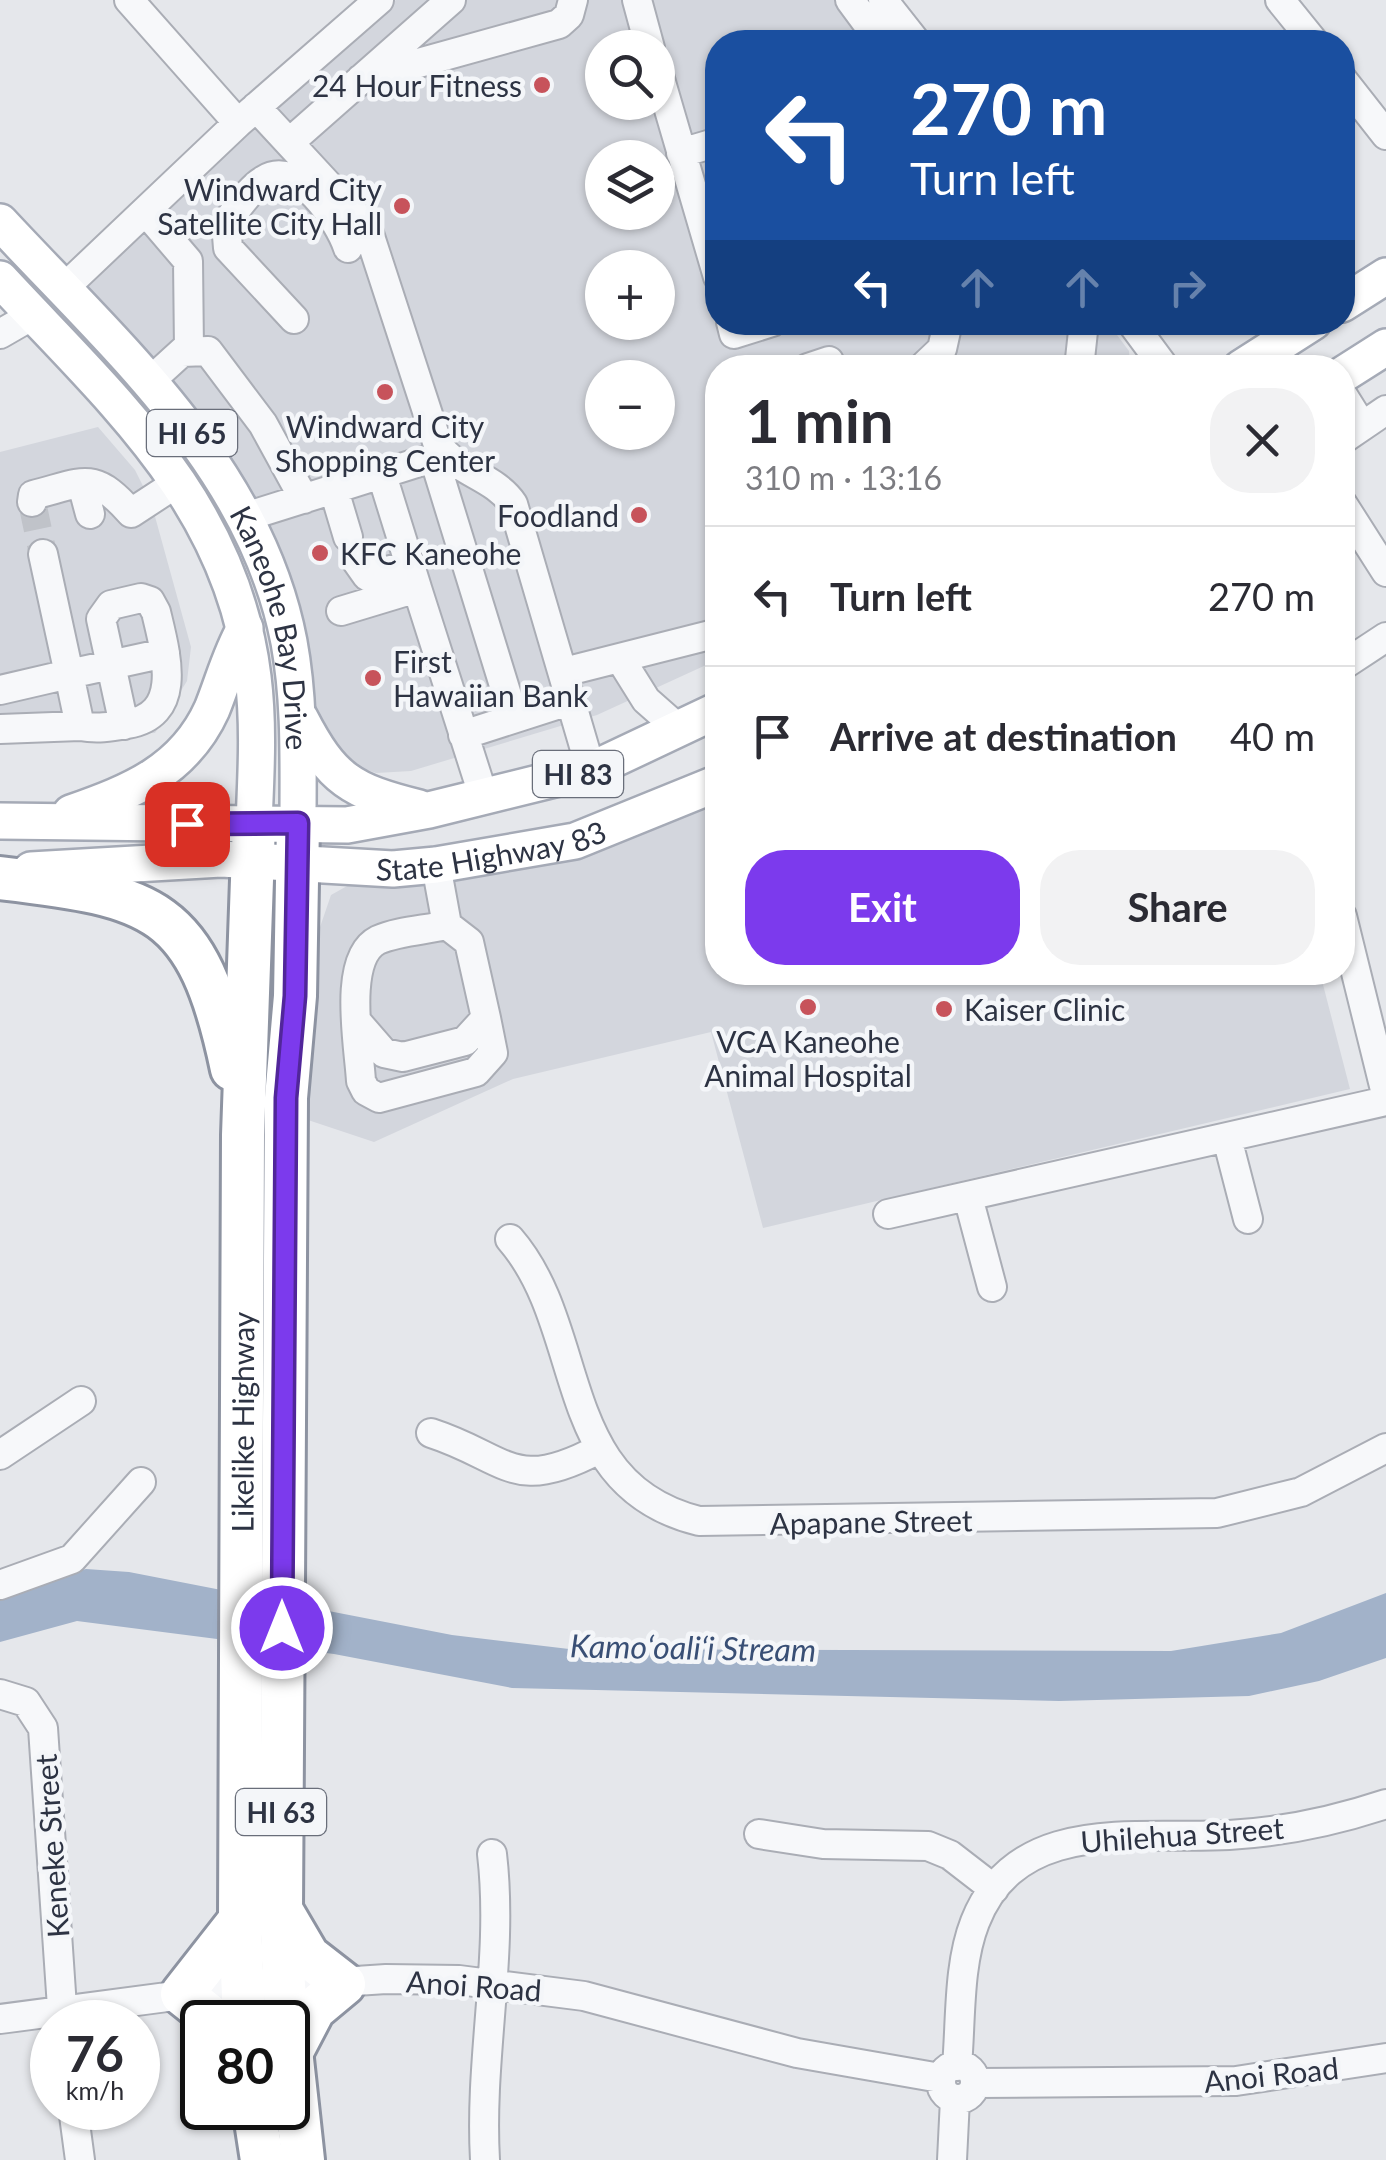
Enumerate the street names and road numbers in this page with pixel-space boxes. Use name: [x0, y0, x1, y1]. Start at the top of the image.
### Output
road number: HI 65: [147, 410, 237, 456]
street label: Kaneohe Bay Drive: [224, 499, 316, 750]
road number: HI 83: [533, 751, 623, 797]
street label: State Highway 83: [375, 812, 611, 887]
street label: Likelike Highway: [223, 1311, 260, 1532]
street label: Apapane Street: [769, 1501, 973, 1541]
street label: Keneke Street: [27, 1753, 75, 1939]
road number: HI 63: [236, 1789, 326, 1835]
street label: Uhilehua Street: [1079, 1809, 1285, 1859]
street label: Anoi Road: [405, 1962, 543, 2008]
street label: Anoi Road: [1202, 2049, 1340, 2099]

